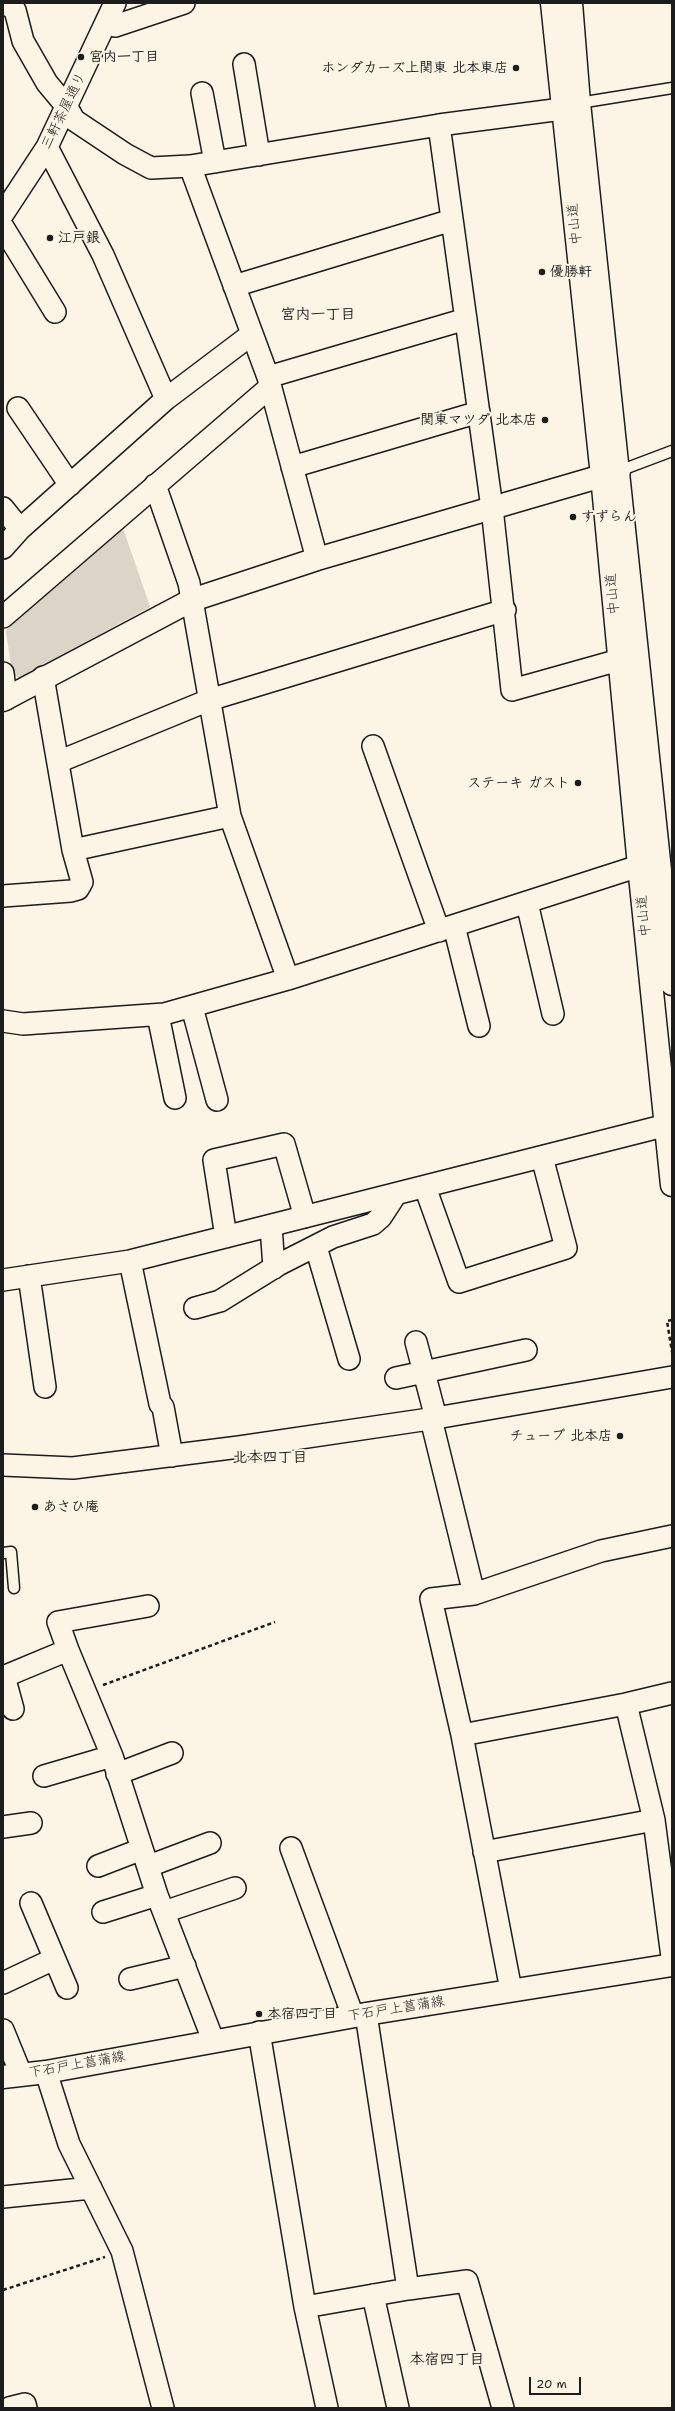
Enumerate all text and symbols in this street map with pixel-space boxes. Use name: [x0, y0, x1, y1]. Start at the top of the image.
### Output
place label: 宮内一丁目: [89, 49, 159, 65]
marker: 宮内一丁目: [76, 52, 86, 62]
place label: ホンダカーズ上関東 北本東店: [321, 60, 508, 76]
marker: ホンダカーズ上関東 北本東店: [511, 63, 521, 73]
street label: 三軒茶屋通り: [38, 70, 90, 152]
street label: 中山道: [564, 202, 586, 246]
place label: 江戸銀: [58, 230, 100, 246]
marker: 江戸銀: [45, 233, 55, 243]
place label: 優勝軒: [550, 264, 592, 280]
marker: 優勝軒: [537, 267, 547, 277]
district label: 宮内一丁目: [281, 306, 355, 324]
place label: 関東マツダ 北本店: [420, 412, 537, 428]
marker: 関東マツダ 北本店: [540, 415, 550, 425]
place label: すずらん: [581, 509, 637, 525]
marker: すずらん: [568, 512, 578, 522]
street label: 中山道: [603, 572, 623, 616]
place label: ステーキ ガスト: [467, 775, 570, 791]
marker: ステーキ ガスト: [573, 778, 583, 788]
street label: 中山道: [633, 894, 655, 938]
place label: チューブ 北本店: [509, 1428, 612, 1444]
marker: チューブ 北本店: [615, 1431, 625, 1441]
district label: 北本四丁目: [233, 1449, 307, 1467]
place label: あさひ庵: [43, 1499, 99, 1515]
marker: あさひ庵: [30, 1502, 40, 1512]
street label: 下石戸上菖蒲線: [346, 1993, 446, 2025]
place label: 本宿四丁目: [267, 2006, 337, 2022]
marker: 本宿四丁目: [254, 2009, 264, 2019]
street label: 下石戸上菖蒲線: [27, 2048, 127, 2082]
district label: 本宿四丁目: [410, 2351, 484, 2369]
scale bar: [531, 2369, 583, 2395]
text: 20 m: [536, 2376, 567, 2392]

